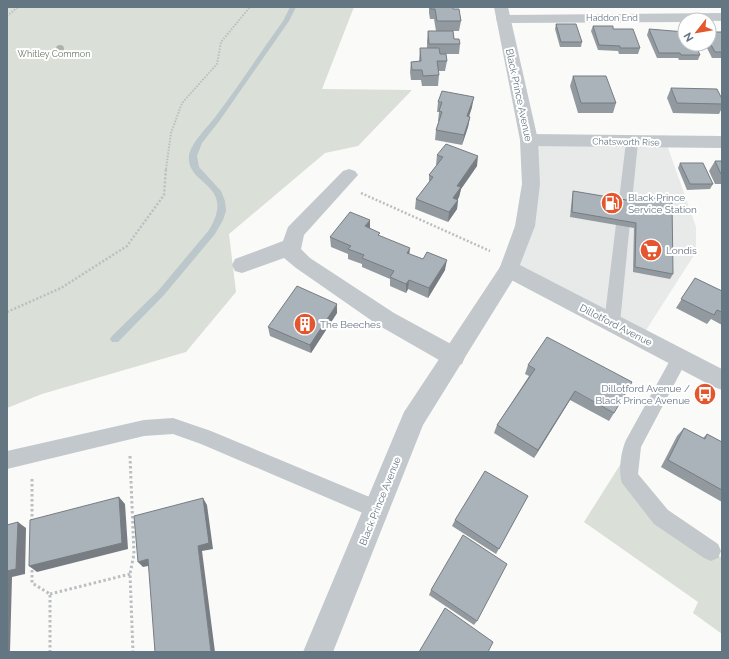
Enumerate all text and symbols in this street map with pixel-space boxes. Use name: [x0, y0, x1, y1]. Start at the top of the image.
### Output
north arrow: [677, 12, 717, 52]
street label: Haddon End: [586, 13, 638, 23]
text: N: [681, 30, 697, 44]
street label: Black Prince Avenue: [504, 48, 534, 143]
park label: Whitley Common: [18, 49, 90, 59]
street label: Chatsworth Rise: [592, 136, 660, 148]
fuel station icon: Black Prince Service Station: [599, 190, 625, 216]
place label: Black Prince Service Station: [628, 192, 697, 215]
supermarket icon: Londis: [638, 237, 664, 263]
place label: Londis: [666, 245, 697, 256]
street label: Dillotford Avenue: [578, 302, 654, 348]
building icon: The Beeches: [292, 311, 318, 337]
place label: The Beeches: [320, 319, 381, 330]
bus stop icon: Dillotford Avenue / Black Prince Avenue: [692, 381, 718, 407]
place label: Dillotford Avenue / Black Prince Avenue: [595, 383, 690, 406]
street label: Black Prince Avenue: [357, 455, 403, 547]

